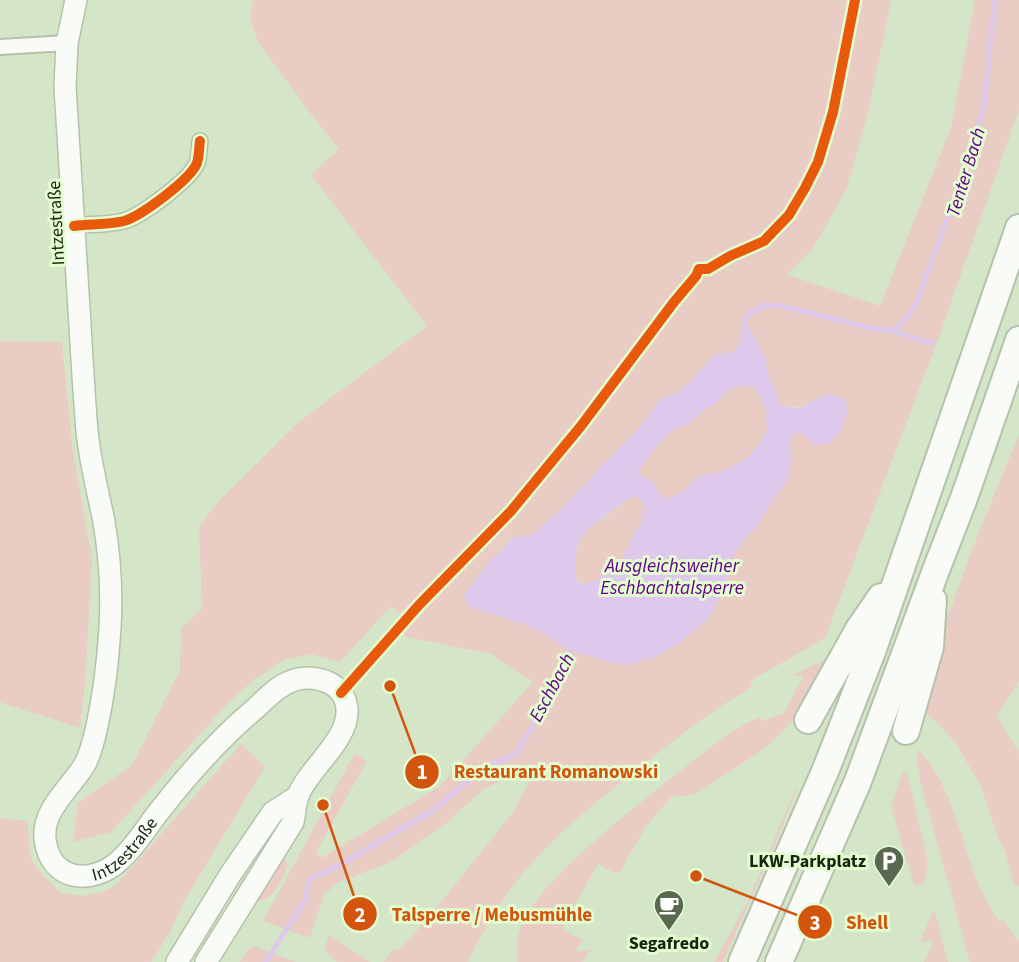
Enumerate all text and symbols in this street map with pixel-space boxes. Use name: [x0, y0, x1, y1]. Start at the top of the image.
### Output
water label: Tenter Bach: [940, 125, 993, 220]
street label: Intzestraße: [42, 180, 71, 266]
water label: Ausgleichsweiher Eschbachtalsperre: [600, 553, 744, 602]
water label: Eschbach: [523, 649, 582, 727]
callout: Restaurant Romanowski: [405, 752, 672, 792]
text: 1: [416, 757, 428, 787]
text: Restaurant Romanowski: [454, 759, 658, 786]
street label: Intzestraße: [89, 812, 164, 888]
parking icon: LKW-Parkplatz: [872, 844, 906, 888]
place label: LKW-Parkplatz: [749, 849, 866, 874]
cafe icon: Segafredo: [652, 888, 686, 932]
callout: Talsperre / Mebusmühle: [343, 894, 606, 934]
text: 2: [354, 900, 366, 930]
text: Talsperre / Mebusmühle: [392, 902, 592, 929]
callout: Shell: [797, 902, 902, 942]
text: 3: [809, 908, 821, 938]
text: Shell: [846, 910, 889, 937]
place label: Segafredo: [629, 931, 709, 956]

